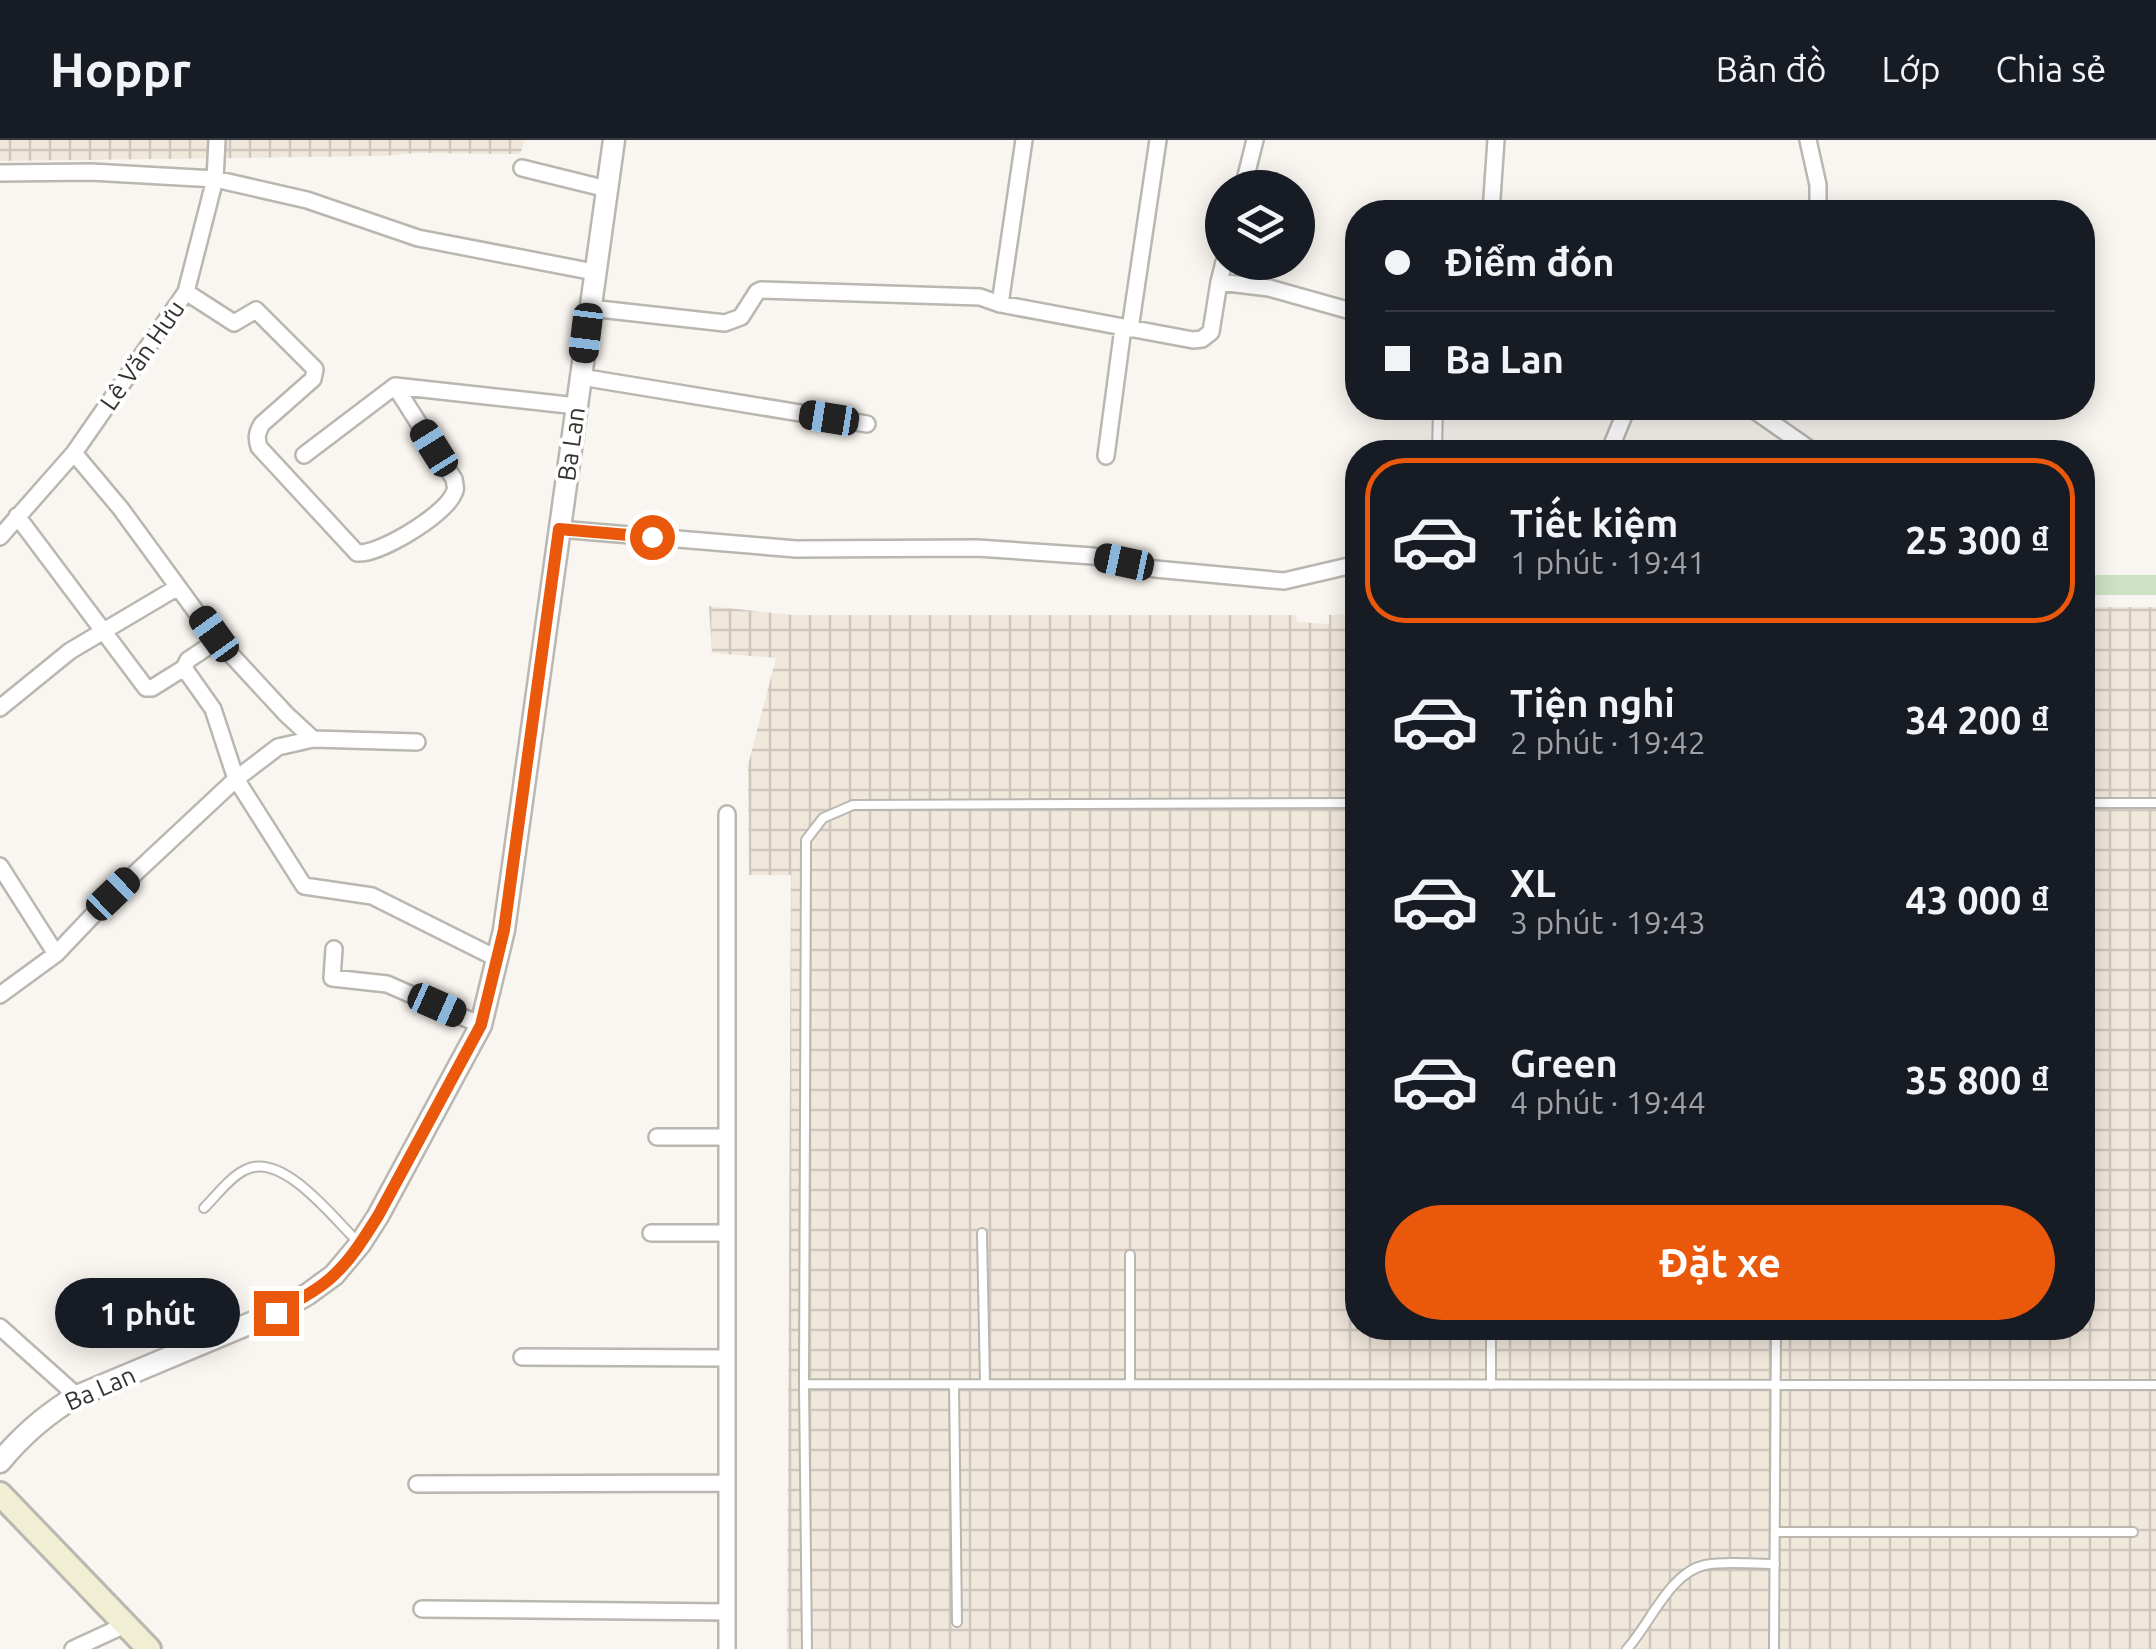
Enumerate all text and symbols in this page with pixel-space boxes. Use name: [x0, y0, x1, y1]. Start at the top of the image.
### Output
text: Hoppr: [50, 42, 191, 96]
text: Bản đồ: [1716, 49, 1826, 89]
text: Lớp: [1881, 49, 1940, 89]
text: Chia sẻ: [1995, 49, 2106, 89]
map controls: [1205, 170, 1315, 280]
button: layers: [1205, 170, 1315, 280]
text: Điểm đón: [1445, 241, 1615, 283]
street label: Lê Văn Hưu: [94, 295, 190, 415]
car: [567, 301, 605, 365]
text: Ba Lan: [1445, 338, 1564, 380]
car: [797, 398, 861, 438]
street label: Ba Lan: [552, 405, 590, 483]
car: [405, 415, 463, 481]
icon: car: [1390, 496, 1480, 586]
text: Tiết kiệm: [1510, 502, 1678, 544]
route start: [630, 515, 675, 560]
text: 25 300 ₫: [1905, 519, 2050, 561]
car: [1092, 541, 1156, 583]
text: 1 phút · 19:41: [1510, 544, 1706, 580]
car: [184, 601, 244, 667]
icon: car: [1390, 676, 1480, 766]
text: Tiện nghi: [1510, 682, 1675, 724]
text: 34 200 ₫: [1905, 699, 2050, 741]
text: 2 phút · 19:42: [1510, 724, 1706, 760]
icon: car: [1390, 856, 1480, 946]
car: [81, 862, 145, 926]
text: XL: [1510, 862, 1556, 904]
text: 43 000 ₫: [1905, 879, 2050, 921]
text: 3 phút · 19:43: [1510, 904, 1706, 940]
car: [403, 979, 471, 1031]
icon: car: [1390, 1036, 1480, 1126]
text: Green: [1510, 1042, 1618, 1084]
text: 35 800 ₫: [1905, 1059, 2050, 1101]
text: 4 phút · 19:44: [1510, 1084, 1706, 1120]
button: Đặt xe: [1385, 1205, 2055, 1320]
callout: 1 phút: [56, 1278, 241, 1348]
route end: [254, 1291, 299, 1336]
text: 1 phút: [99, 1295, 196, 1331]
street label: Ba Lan: [60, 1360, 140, 1416]

